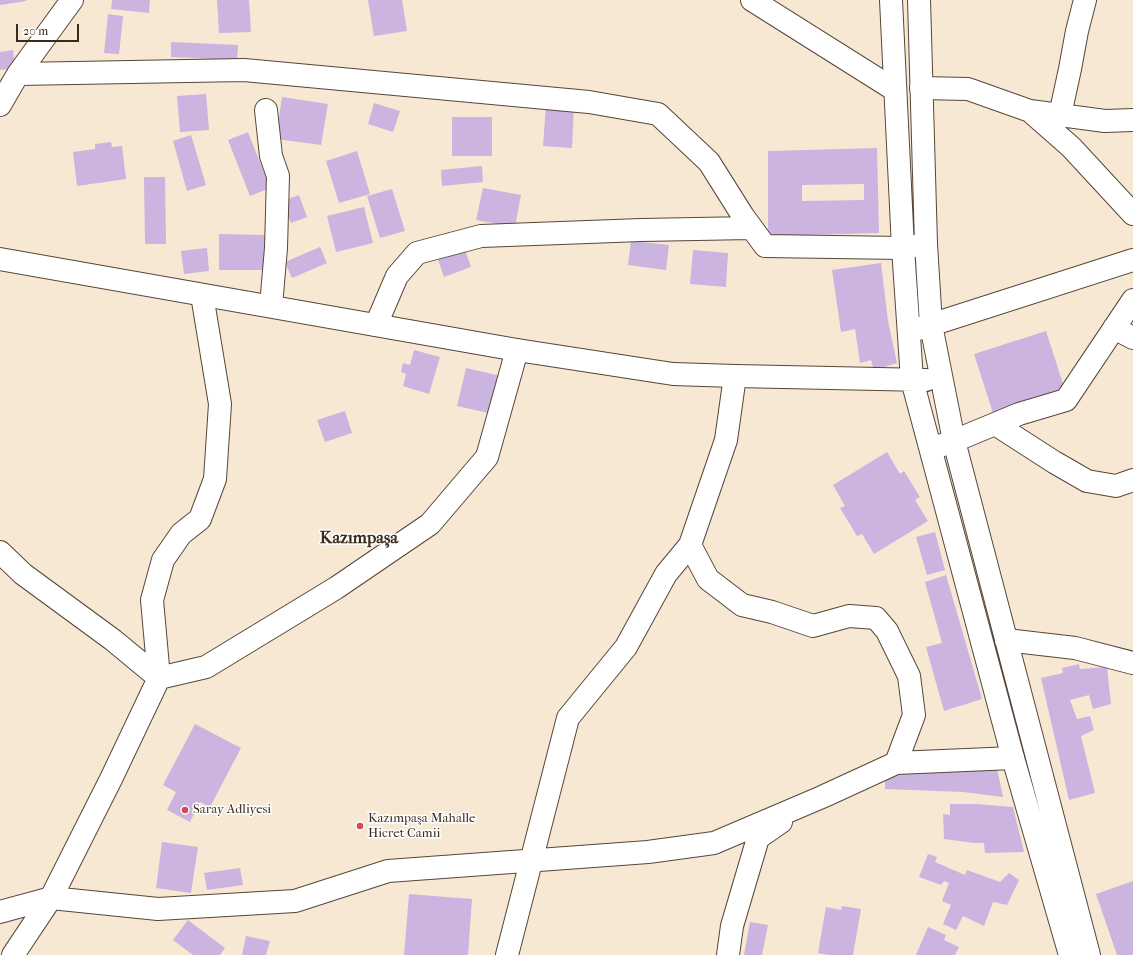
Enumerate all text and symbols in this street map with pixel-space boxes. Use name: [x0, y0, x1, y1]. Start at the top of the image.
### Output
scale bar: [18, 16, 81, 42]
text: 20 m: [23, 24, 48, 38]
district label: Kazımpaşa: [320, 529, 398, 549]
place label: Saray Adliyesi: [193, 802, 271, 818]
marker: Saray Adliyesi: [180, 805, 190, 815]
place label: Kazımpaşa Mahalle Hicret Camii: [368, 811, 475, 842]
marker: Kazımpaşa Mahalle Hicret Camii: [355, 821, 365, 831]

